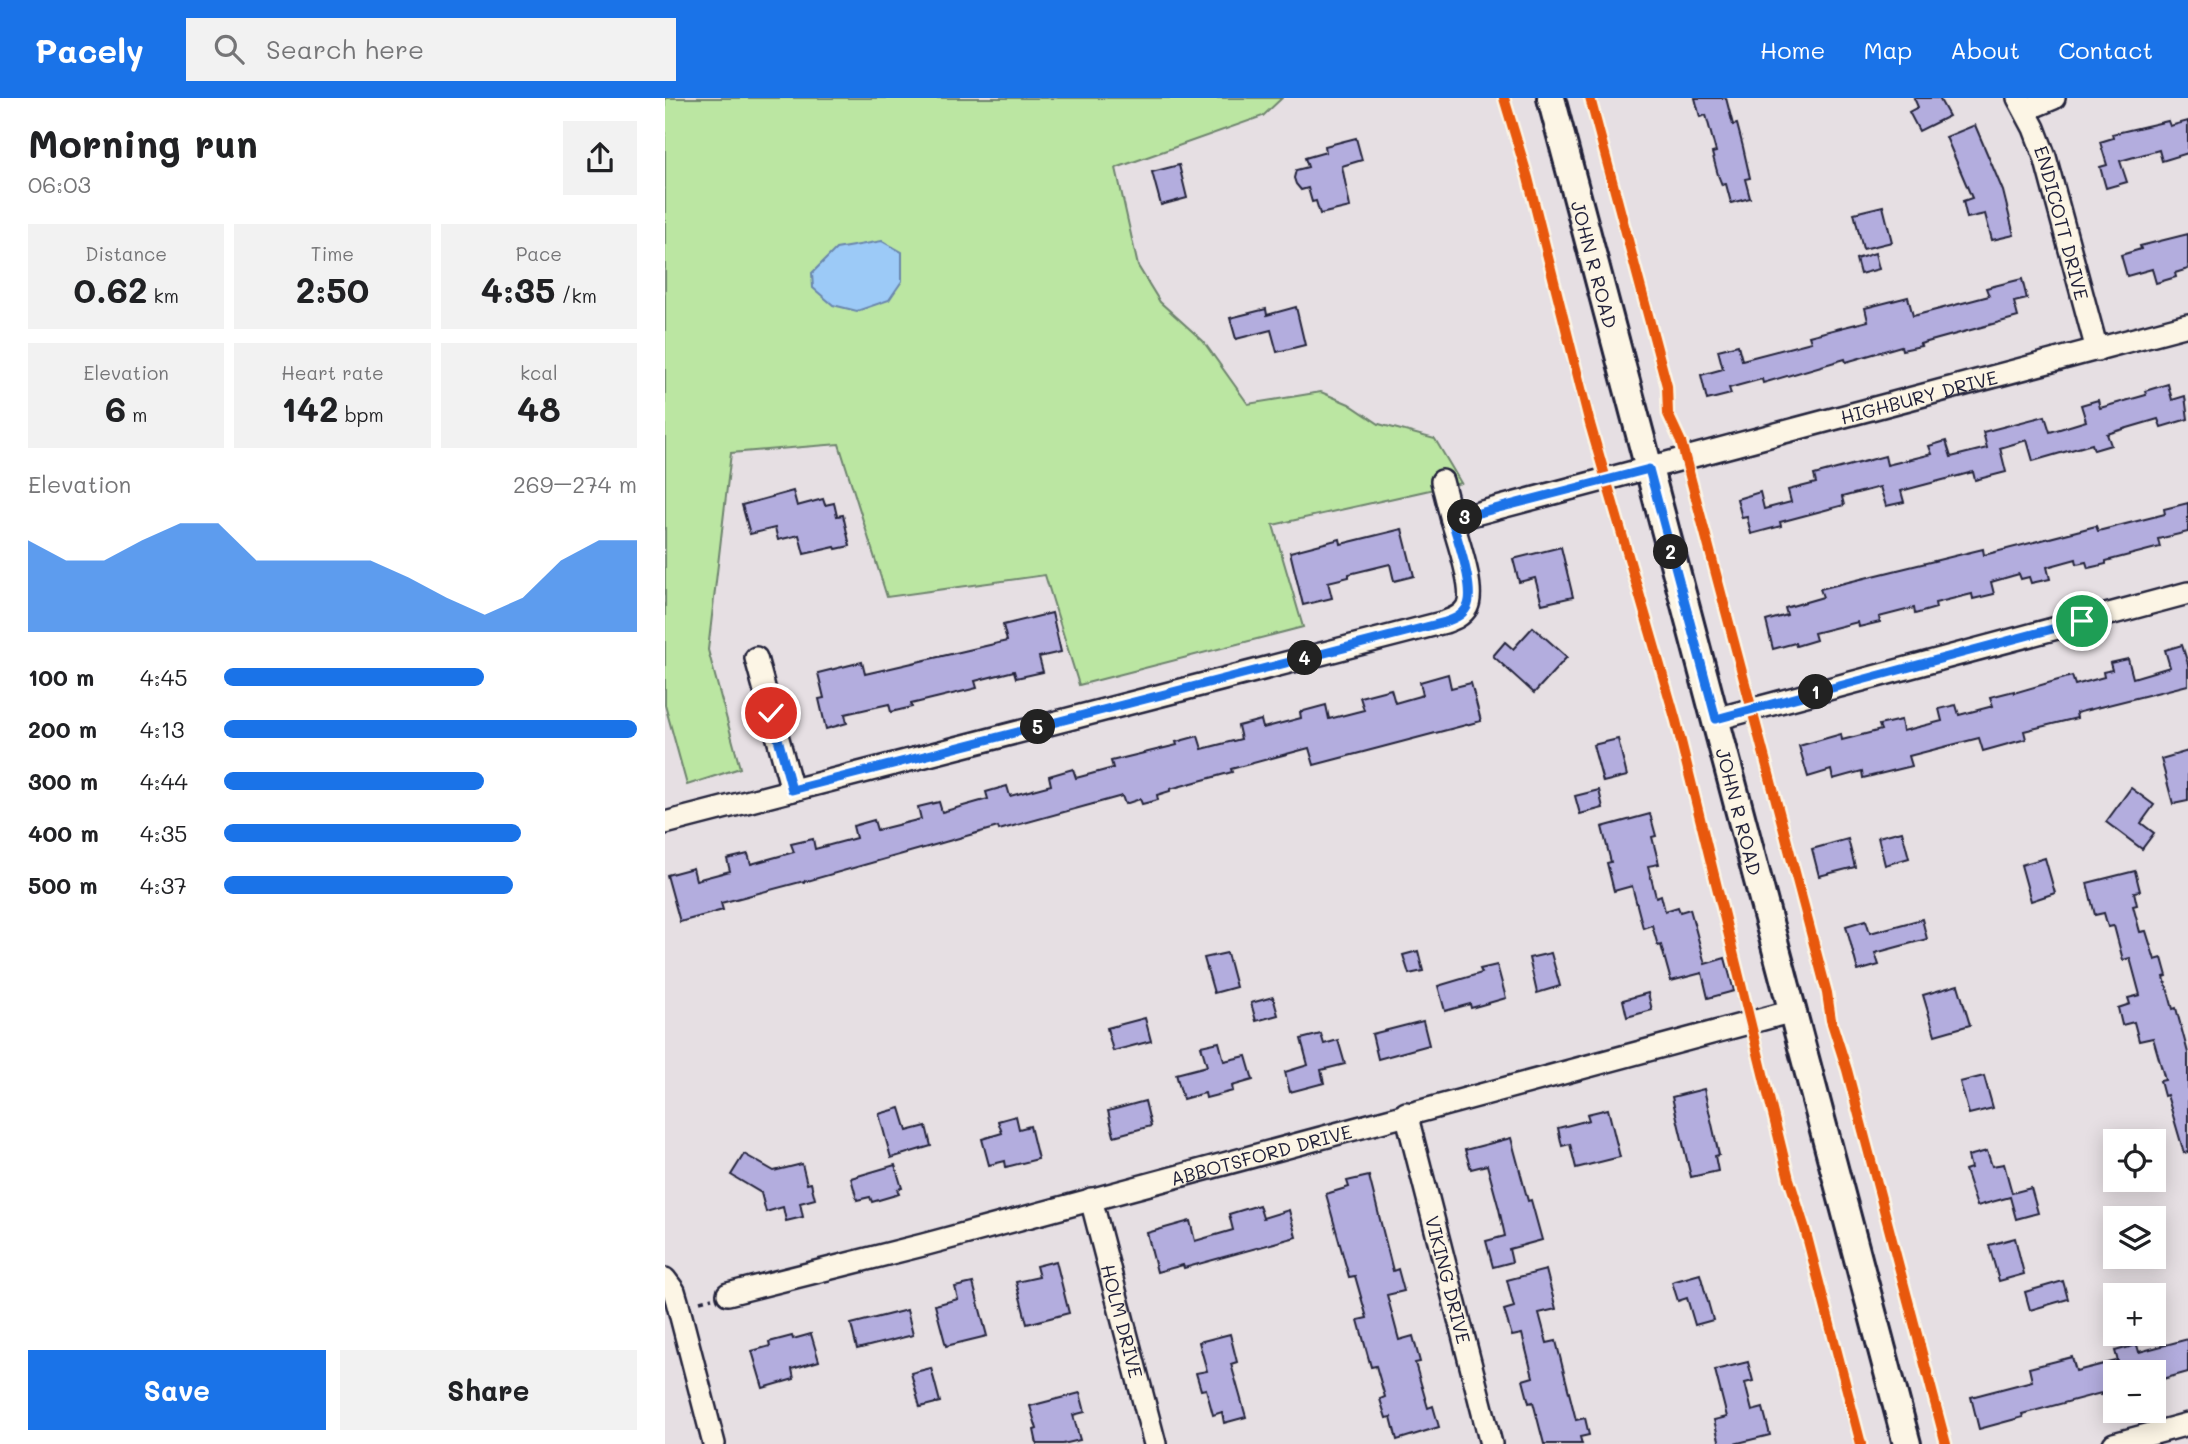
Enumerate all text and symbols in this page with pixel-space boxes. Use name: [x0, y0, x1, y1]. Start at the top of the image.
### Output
search box: [186, 18, 676, 81]
text: Pacely: [35, 28, 144, 71]
icon: search: [210, 30, 248, 68]
text: Search here: [266, 32, 424, 66]
text: Home: [1760, 34, 1825, 65]
text: Map: [1863, 34, 1912, 65]
text: About: [1950, 34, 2020, 65]
text: Contact: [2058, 34, 2153, 65]
text: Morning run: [28, 118, 258, 168]
button: share: [563, 121, 637, 195]
street label: ENDICOTT DRIVE: [2029, 142, 2095, 303]
text: 06:03: [28, 169, 91, 199]
street label: JOHN R ROAD: [1566, 198, 1624, 331]
text: Distance: [85, 241, 167, 266]
text: Time: [311, 241, 354, 266]
text: Pace: [516, 241, 562, 266]
text: 0.62: [73, 266, 148, 312]
text: 2:50: [296, 266, 369, 312]
text: 4:35: [481, 266, 556, 312]
text: km: [148, 283, 179, 308]
text: /km: [556, 283, 597, 308]
text: Elevation: [84, 360, 169, 385]
text: Heart rate: [281, 360, 384, 385]
text: kcal: [520, 360, 558, 385]
street label: HIGHBURY DRIVE: [1837, 364, 2000, 429]
text: 6: [105, 385, 126, 431]
text: 142: [281, 385, 339, 431]
text: 48: [517, 385, 561, 431]
text: m: [126, 402, 147, 427]
text: bpm: [339, 402, 384, 427]
text: Elevation: [28, 469, 131, 499]
text: 269–274 m: [513, 469, 637, 499]
pin: 3: [1447, 500, 1483, 534]
text: 3: [1459, 504, 1470, 529]
pin: 2: [1653, 534, 1689, 570]
text: 2: [1665, 539, 1676, 564]
pin: [2052, 591, 2112, 651]
icon: arrive: [2063, 602, 2101, 640]
pin: 4: [1287, 640, 1323, 676]
text: 4: [1298, 645, 1311, 670]
text: 100 m: [28, 662, 94, 692]
text: 4:45: [140, 662, 188, 692]
pin: 1: [1799, 674, 1833, 710]
text: 1: [1811, 679, 1820, 704]
pin: [741, 683, 801, 743]
icon: check: [752, 694, 790, 732]
pin: 5: [1021, 710, 1055, 744]
text: 200 m: [28, 714, 97, 744]
text: 4:13: [140, 714, 184, 744]
text: 5: [1032, 714, 1043, 739]
street label: JOHN R ROAD: [1711, 745, 1769, 878]
text: 300 m: [28, 766, 98, 796]
text: 4:44: [140, 766, 188, 796]
text: 400 m: [28, 818, 99, 848]
text: 4:35: [140, 818, 188, 848]
text: 500 m: [28, 870, 98, 900]
text: 4:37: [140, 870, 187, 900]
street label: ABBOTSFORD DRIVE: [1167, 1118, 1355, 1190]
map controls: [2103, 1129, 2166, 1423]
button: locate: [2103, 1129, 2166, 1192]
button: layers: [2103, 1206, 2166, 1269]
street label: VIKING DRIVE: [1420, 1213, 1477, 1346]
street label: HOLM DRIVE: [1096, 1261, 1150, 1381]
button: +: [2103, 1283, 2166, 1346]
button: Save: [28, 1350, 326, 1430]
button: Share: [340, 1350, 637, 1430]
button: −: [2103, 1360, 2166, 1423]

